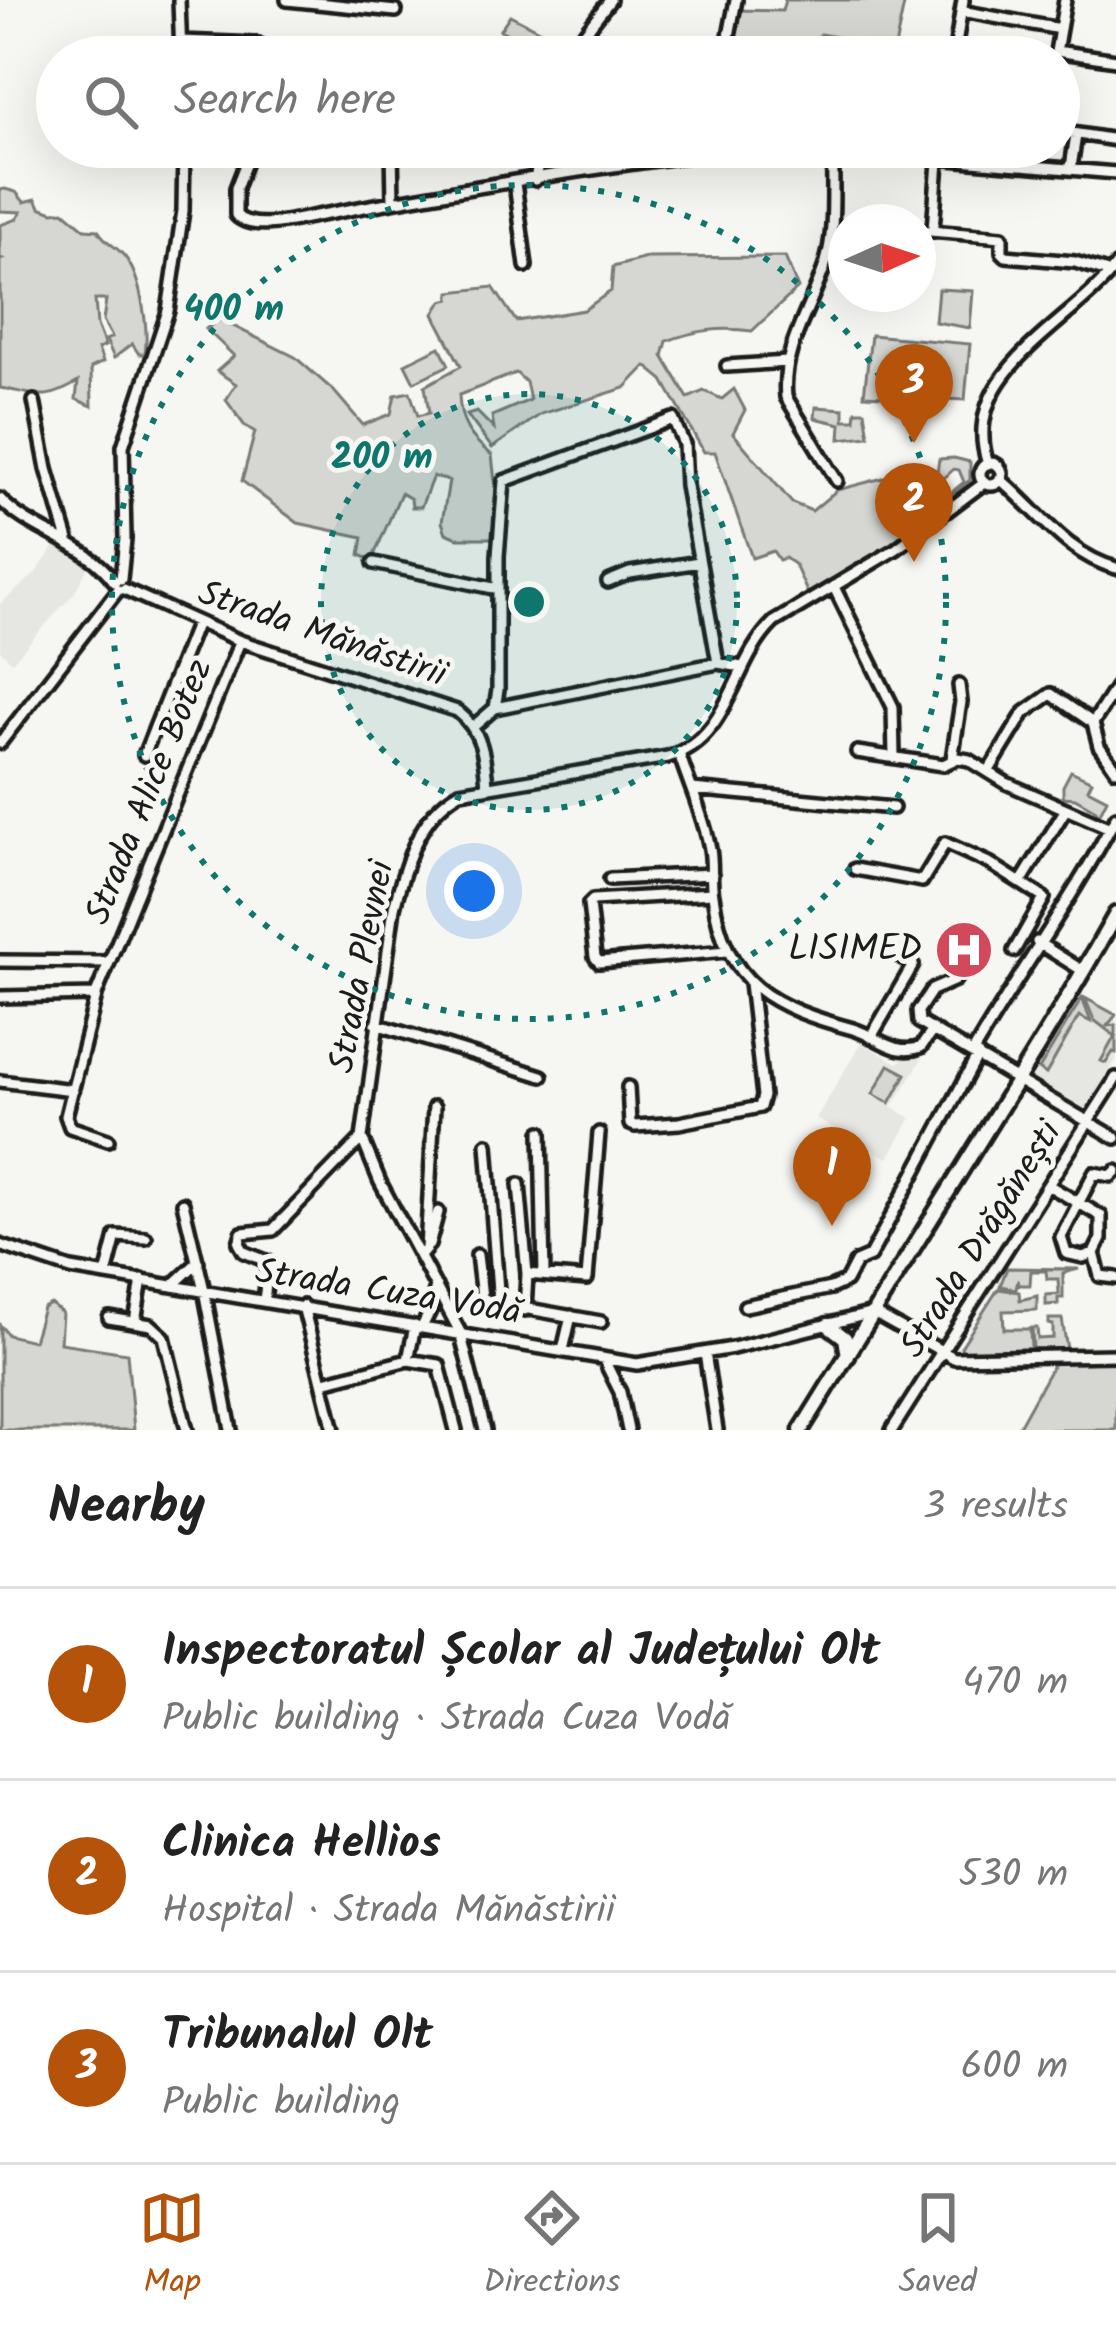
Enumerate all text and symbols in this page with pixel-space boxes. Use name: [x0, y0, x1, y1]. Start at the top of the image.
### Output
search box: [36, 36, 1080, 168]
text: Search here: [174, 66, 396, 138]
icon: search: [78, 69, 144, 135]
north arrow: [828, 204, 936, 312]
text: 400 m: [184, 282, 284, 339]
pin: 3: [875, 344, 953, 443]
text: 200 m: [331, 430, 433, 487]
pin: 2: [875, 463, 953, 562]
street label: Strada Mănăstirii: [190, 566, 455, 705]
centre of rings: [508, 581, 550, 623]
street label: Strada Alice Botez: [71, 650, 229, 934]
street label: Strada Plevnei: [315, 855, 412, 1078]
your location: [444, 861, 504, 921]
hospital icon: LISIMED: [933, 919, 995, 981]
place label: LISIMED: [788, 922, 922, 979]
street label: Strada Drăgănești: [886, 1109, 1079, 1370]
pin: 1: [793, 1127, 871, 1226]
street label: Strada Cuza Vodă: [251, 1244, 528, 1343]
text: Nearby: [48, 1468, 205, 1549]
text: 3 results: [923, 1477, 1068, 1539]
text: Inspectoratul Școlar al Județului Olt: [162, 1617, 880, 1689]
text: 1: [81, 1653, 93, 1715]
text: 470 m: [962, 1653, 1068, 1715]
text: Public building · Strada Cuza Vodă: [162, 1689, 731, 1751]
text: Clinica Hellios: [162, 1809, 441, 1881]
text: 2: [76, 1845, 98, 1907]
text: 530 m: [959, 1845, 1068, 1907]
text: Hospital · Strada Mănăstirii: [162, 1881, 615, 1943]
text: Tribunalul Olt: [162, 2001, 433, 2073]
text: 3: [76, 2037, 98, 2099]
text: 600 m: [961, 2037, 1068, 2099]
text: Public building: [162, 2073, 400, 2135]
tab: Map: [139, 2185, 205, 2310]
tab: Directions: [483, 2185, 620, 2310]
tab: Saved: [899, 2185, 977, 2310]

